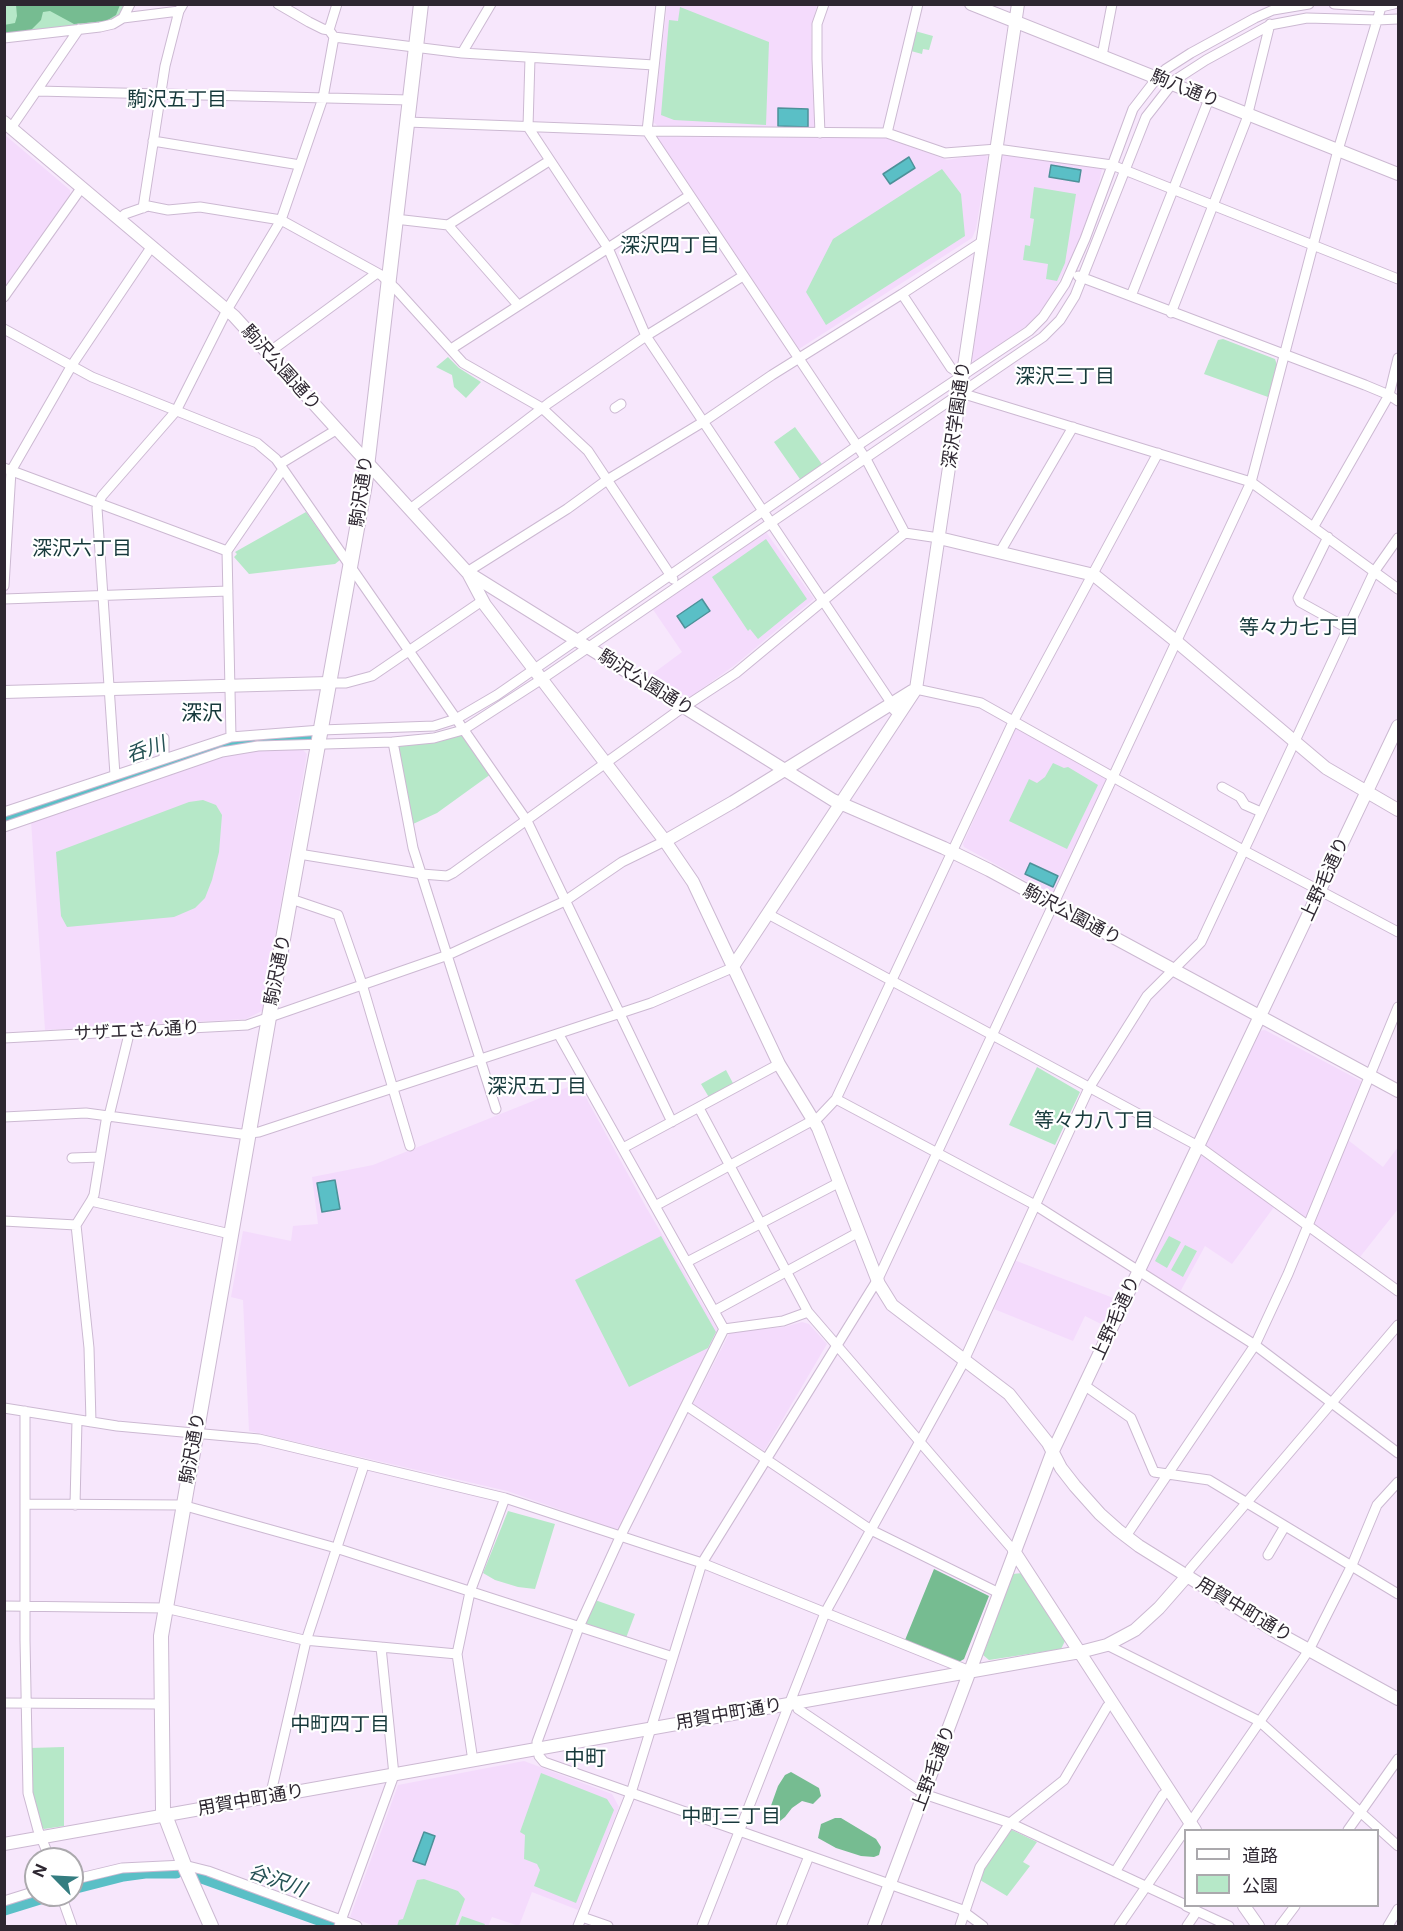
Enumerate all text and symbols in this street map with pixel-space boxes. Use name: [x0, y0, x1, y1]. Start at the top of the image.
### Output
street label: 駒八通り: [1148, 66, 1222, 112]
district label: 駒沢五丁目: [127, 88, 227, 112]
district label: 深沢四丁目: [620, 234, 720, 258]
street label: 駒沢公園通り: [237, 321, 325, 415]
street label: 深沢学園通り: [939, 360, 975, 470]
district label: 深沢三丁目: [1015, 365, 1115, 389]
street label: 駒沢通り: [346, 454, 378, 528]
district label: 深沢六丁目: [32, 537, 132, 561]
district label: 等々力七丁目: [1239, 616, 1359, 640]
street label: 駒沢公園通り: [594, 645, 698, 721]
district label: 深沢: [181, 701, 223, 727]
water label: 呑川: [123, 732, 169, 768]
street label: 上野毛通り: [1296, 834, 1354, 924]
street label: 駒沢公園通り: [1019, 880, 1125, 950]
street label: 駒沢通り: [261, 933, 295, 1007]
street label: サザエさん通り: [74, 1017, 200, 1045]
district label: 深沢五丁目: [487, 1075, 587, 1099]
district label: 等々力八丁目: [1034, 1109, 1154, 1133]
street label: 上野毛通り: [1087, 1273, 1145, 1363]
street label: 駒沢通り: [176, 1411, 210, 1485]
street label: 用賀中町通り: [1192, 1573, 1296, 1647]
street label: 用賀中町通り: [674, 1694, 784, 1734]
district label: 中町四丁目: [290, 1713, 390, 1737]
street label: 上野毛通り: [908, 1722, 960, 1814]
district label: 中町: [564, 1746, 606, 1772]
street label: 用賀中町通り: [196, 1780, 306, 1820]
district label: 中町三丁目: [681, 1805, 781, 1829]
legend: [1184, 1829, 1379, 1907]
text: 道路: [1242, 1845, 1278, 1866]
north arrow: [24, 1847, 84, 1907]
water label: 谷沢川: [245, 1859, 309, 1903]
text: N: [28, 1861, 51, 1880]
text: 公園: [1242, 1875, 1278, 1896]

